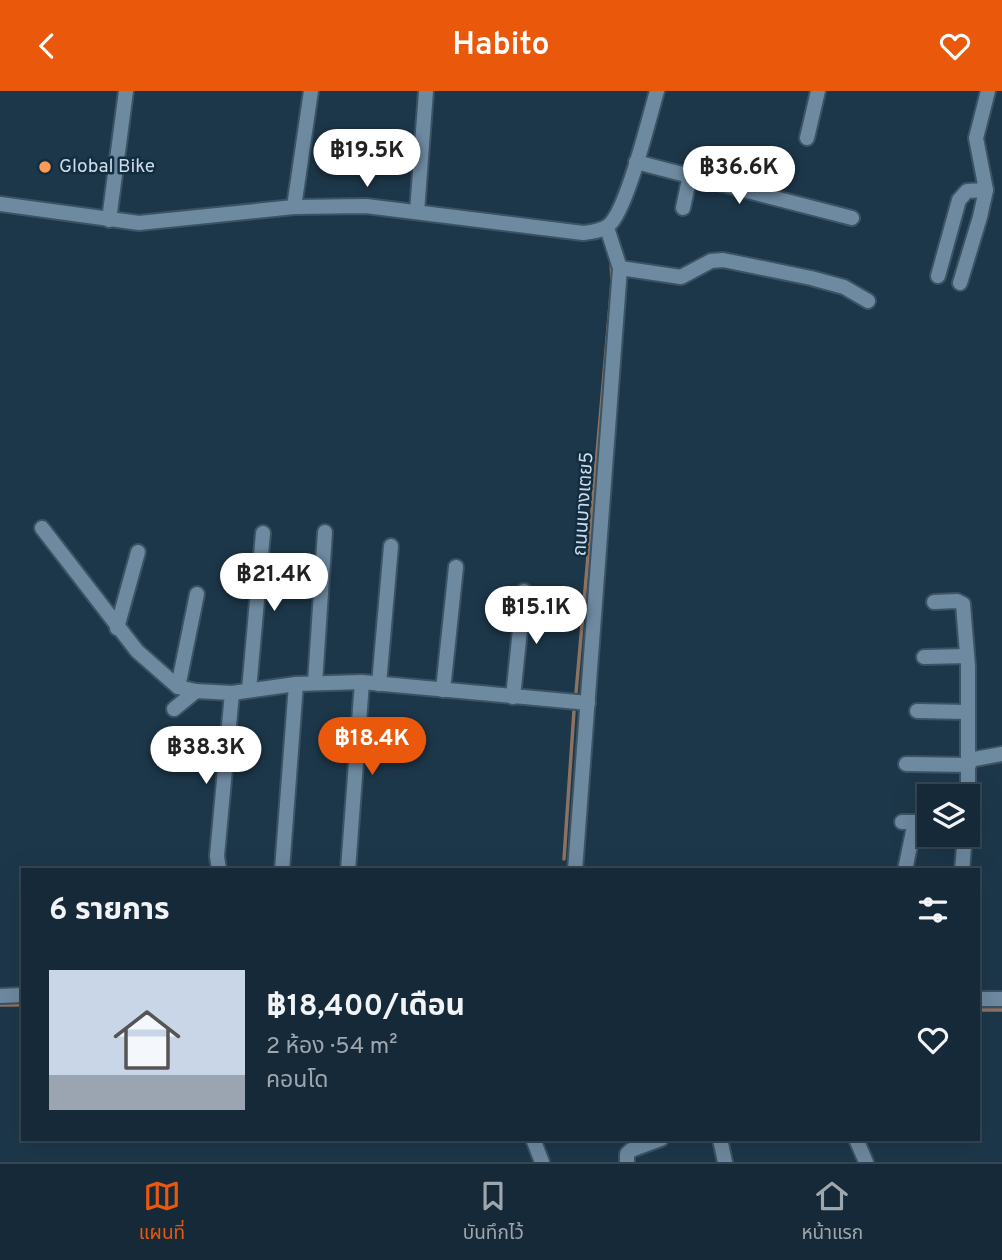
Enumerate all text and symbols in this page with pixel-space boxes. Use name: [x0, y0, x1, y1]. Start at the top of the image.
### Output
text: Habito: [452, 26, 550, 66]
icon: back: [28, 27, 66, 65]
icon: heart: [936, 27, 974, 65]
pin: ฿19.5K: [310, 129, 424, 189]
text: ฿19.5K: [329, 137, 405, 166]
pin: ฿36.6K: [682, 146, 796, 206]
text: ฿36.6K: [699, 154, 779, 183]
place label: Global Bike: [59, 155, 155, 179]
marker: Global Bike: [37, 159, 53, 175]
street label: ถนนบางเตย5: [568, 451, 600, 557]
pin: ฿21.4K: [217, 553, 331, 613]
text: ฿21.4K: [236, 561, 312, 590]
pin: ฿15.1K: [479, 587, 593, 646]
text: ฿15.1K: [501, 594, 571, 623]
pin: ฿18.4K: [315, 717, 429, 777]
text: ฿18.4K: [334, 725, 410, 754]
pin: ฿38.3K: [149, 727, 263, 786]
text: ฿38.3K: [166, 734, 246, 763]
map controls: [917, 784, 980, 847]
button: layers: [917, 784, 980, 847]
icon: filters: [914, 891, 952, 929]
text: 6 รายการ: [49, 893, 170, 930]
text: ฿18,400/เดือน: [266, 989, 465, 1026]
icon: home: [105, 998, 189, 1082]
icon: heart: [914, 1021, 952, 1059]
text: 2 ห้อง · 54 m²: [266, 1033, 398, 1062]
text: คอนโด: [266, 1067, 328, 1096]
tab: แผนที่: [139, 1177, 185, 1248]
tab: บันทึกไว้: [463, 1177, 524, 1248]
tab: หน้าแรก: [801, 1177, 863, 1248]

